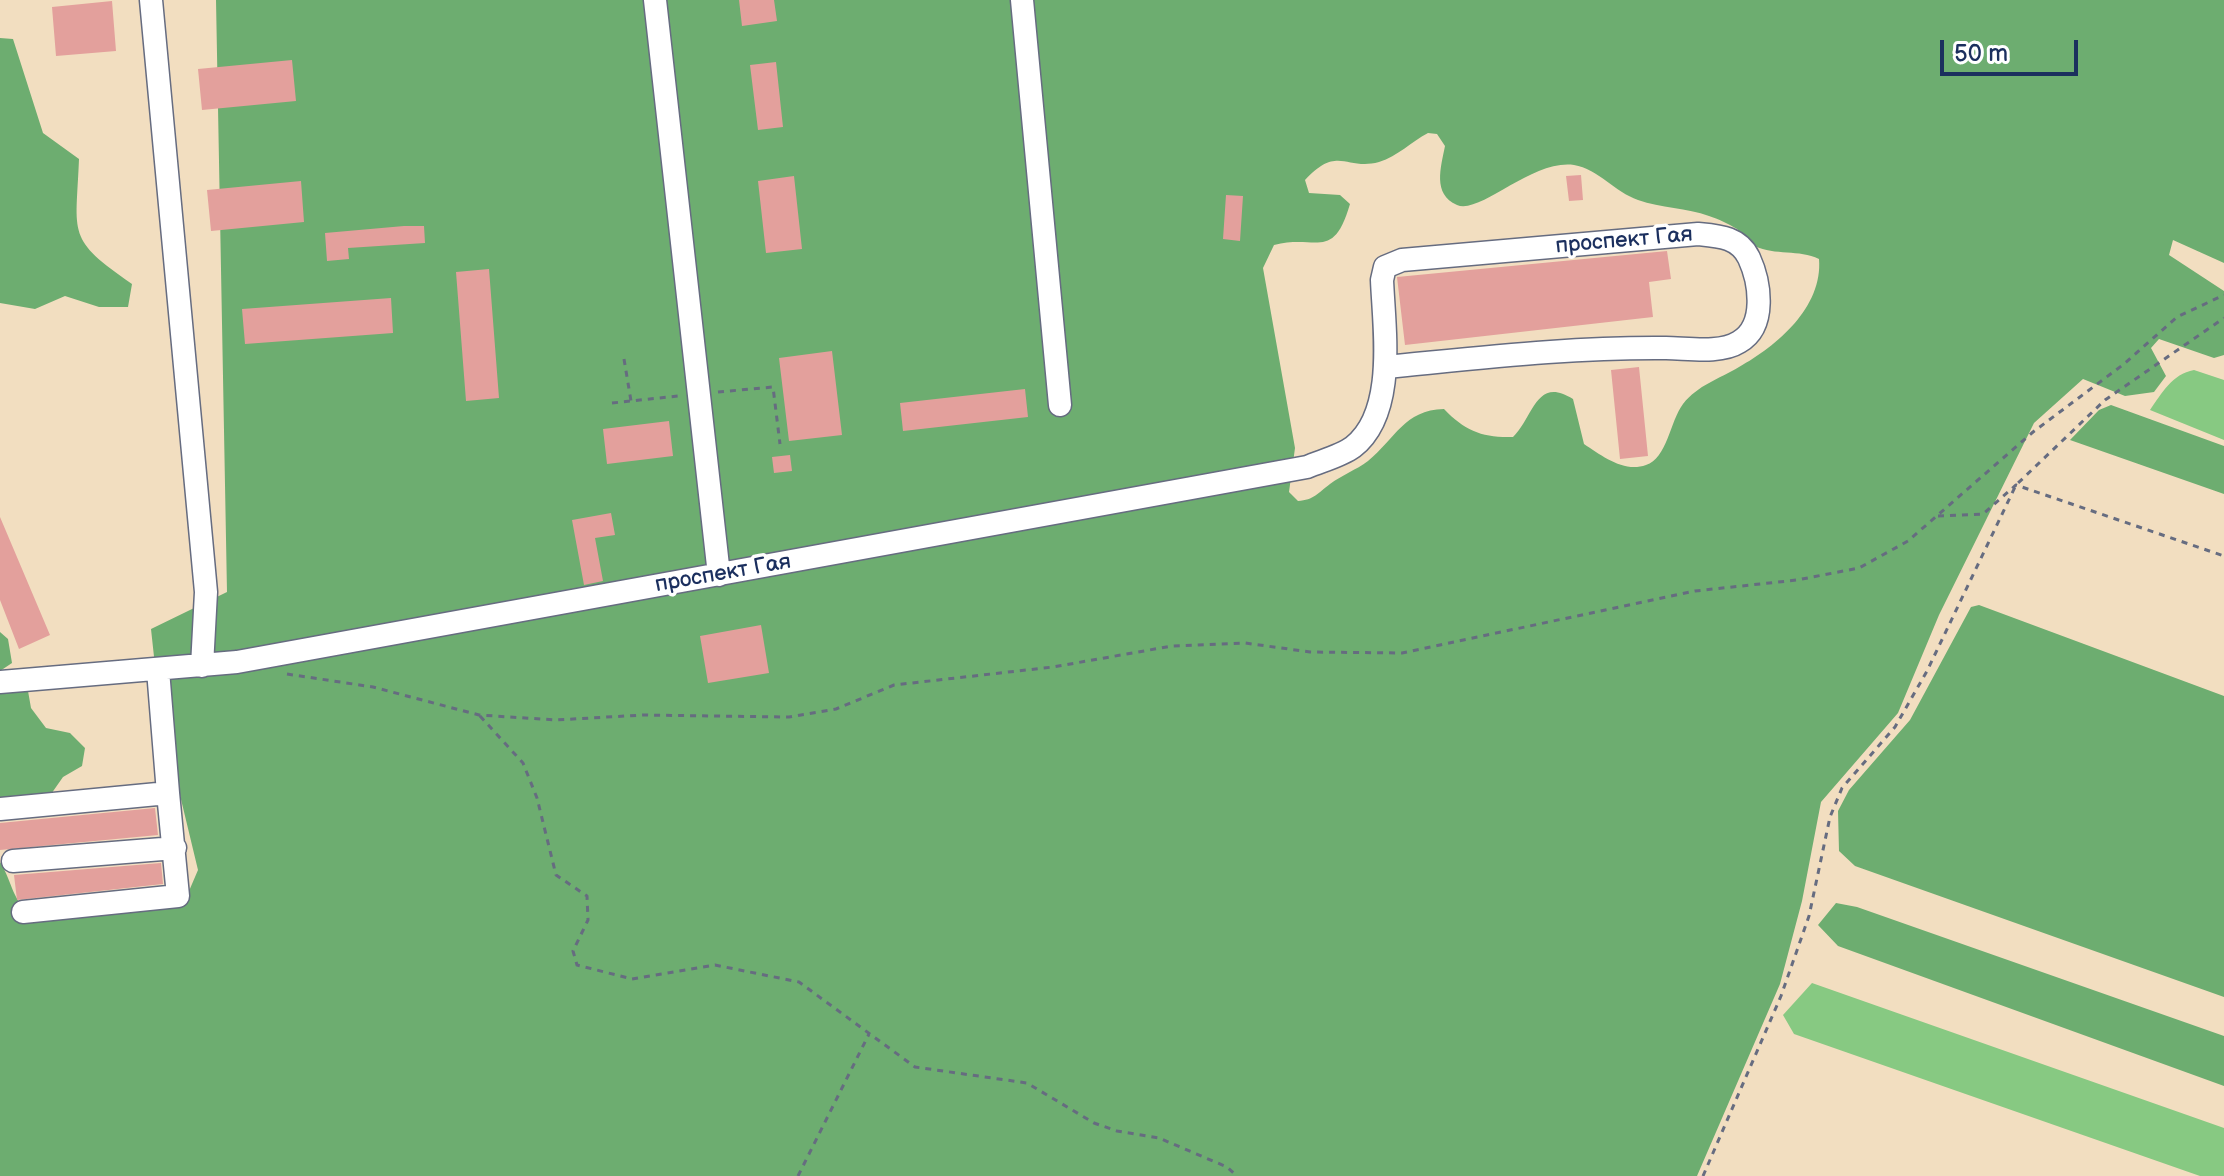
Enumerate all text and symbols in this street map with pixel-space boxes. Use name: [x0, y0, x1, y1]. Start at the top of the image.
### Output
scale bar: [1944, 24, 2082, 74]
text: 50 m: [1954, 39, 2008, 68]
street label: проспект Гая: [1554, 222, 1694, 260]
street label: проспект Гая: [653, 549, 793, 599]

